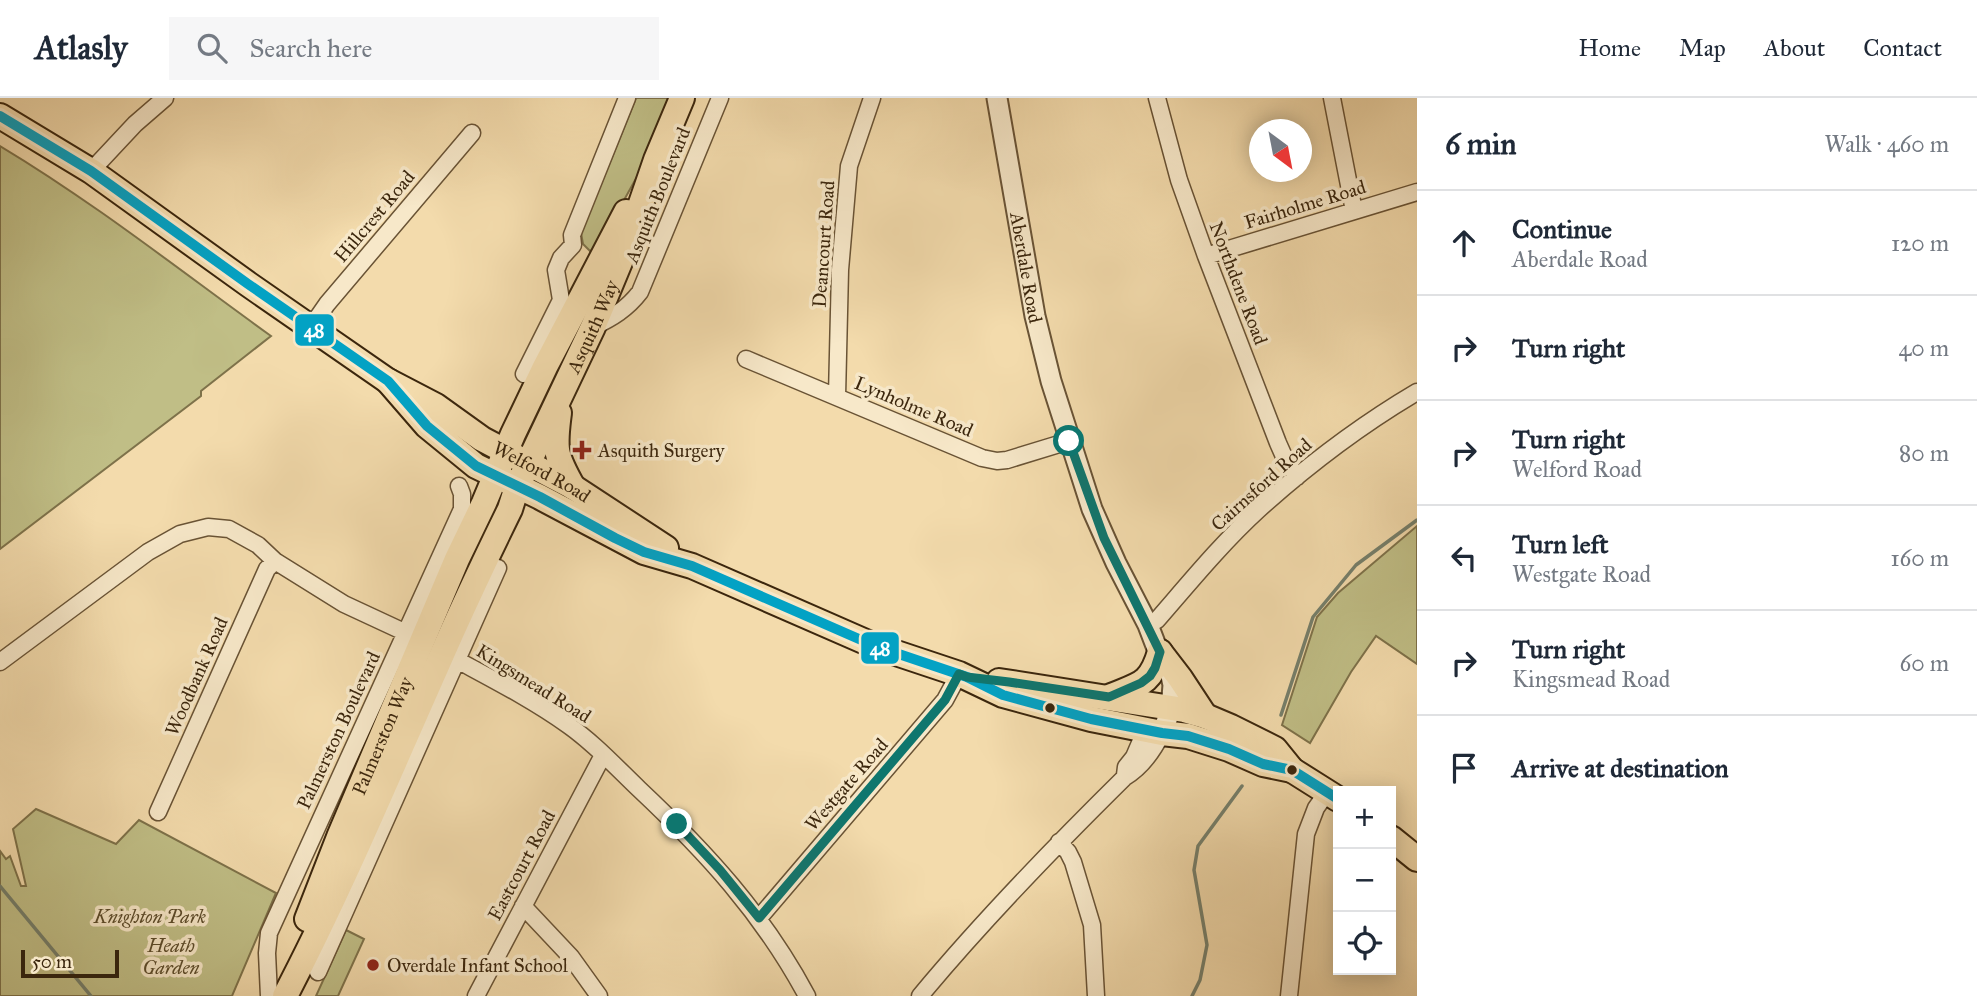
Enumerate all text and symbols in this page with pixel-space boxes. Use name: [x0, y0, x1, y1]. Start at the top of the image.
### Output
search box: [169, 17, 659, 80]
text: Atlasly: [35, 28, 127, 68]
icon: search: [193, 29, 231, 67]
text: Search here: [249, 32, 372, 64]
text: Home: [1578, 33, 1641, 63]
text: Map: [1679, 33, 1726, 63]
text: About: [1764, 33, 1825, 63]
text: Contact: [1863, 33, 1942, 63]
north arrow: [1249, 119, 1312, 182]
street label: Asquith Boulevard: [619, 123, 696, 268]
text: 6 min: [1445, 126, 1517, 162]
text: Walk · 460 m: [1824, 130, 1949, 158]
street label: Hillcrest Road: [329, 165, 420, 267]
street label: Fairholme Road: [1242, 175, 1369, 234]
street label: Deancourt Road: [808, 179, 839, 308]
street label: Aberdale Road: [1005, 209, 1047, 326]
text: Continue: [1512, 213, 1612, 245]
street label: Northdene Road: [1205, 218, 1273, 348]
icon: ahead: [1445, 224, 1483, 262]
text: 120 m: [1891, 229, 1949, 257]
text: Aberdale Road: [1512, 245, 1648, 273]
street label: Asquith Way: [561, 276, 624, 378]
line badge: 48: [294, 313, 335, 347]
text: 48: [304, 319, 324, 343]
icon: right: [1445, 329, 1483, 367]
text: Turn right: [1512, 332, 1625, 364]
text: 40 m: [1899, 334, 1949, 362]
street label: Lynholme Road: [851, 371, 977, 442]
text: Turn right: [1512, 423, 1625, 455]
route start: [1053, 425, 1084, 456]
street label: Cairnsford Road: [1206, 433, 1317, 536]
icon: right: [1445, 434, 1483, 472]
street label: Welford Road: [489, 436, 595, 508]
place label: Asquith Surgery: [597, 439, 726, 463]
text: 80 m: [1899, 439, 1949, 467]
marker: Asquith Surgery: [572, 440, 592, 460]
text: Welford Road: [1512, 455, 1642, 483]
text: Turn left: [1512, 528, 1608, 560]
icon: left: [1445, 539, 1483, 577]
text: 160 m: [1891, 544, 1949, 572]
text: Westgate Road: [1512, 560, 1651, 588]
street label: Woodbank Road: [160, 613, 233, 739]
line badge: 48: [860, 631, 900, 665]
text: Turn right: [1512, 633, 1625, 665]
text: 48: [870, 637, 890, 661]
street label: Kingsmead Road: [472, 639, 596, 729]
icon: right: [1445, 644, 1483, 682]
street label: Palmerston Boulevard: [292, 647, 385, 813]
text: 60 m: [1900, 649, 1949, 677]
text: Kingsmead Road: [1512, 665, 1670, 693]
street label: Palmerston Way: [347, 672, 418, 799]
unlabelled marker: [1043, 701, 1057, 715]
street label: Westgate Road: [800, 733, 894, 836]
icon: arrive: [1445, 749, 1483, 787]
text: Arrive at destination: [1512, 752, 1729, 784]
unlabelled marker: [1285, 763, 1299, 777]
map controls: [1333, 786, 1396, 975]
button: +: [1333, 786, 1396, 849]
street label: Eastcourt Road: [483, 806, 560, 924]
route end: [661, 808, 692, 839]
button: −: [1333, 849, 1396, 912]
park label: Knighton Park: [93, 905, 207, 928]
button: locate: [1333, 912, 1396, 975]
park label: Heath Garden: [143, 934, 199, 979]
scale bar: [21, 947, 119, 979]
text: 50 m: [32, 950, 72, 973]
place label: Overdale Infant School: [387, 954, 569, 977]
marker: Overdale Infant School: [365, 957, 381, 973]

